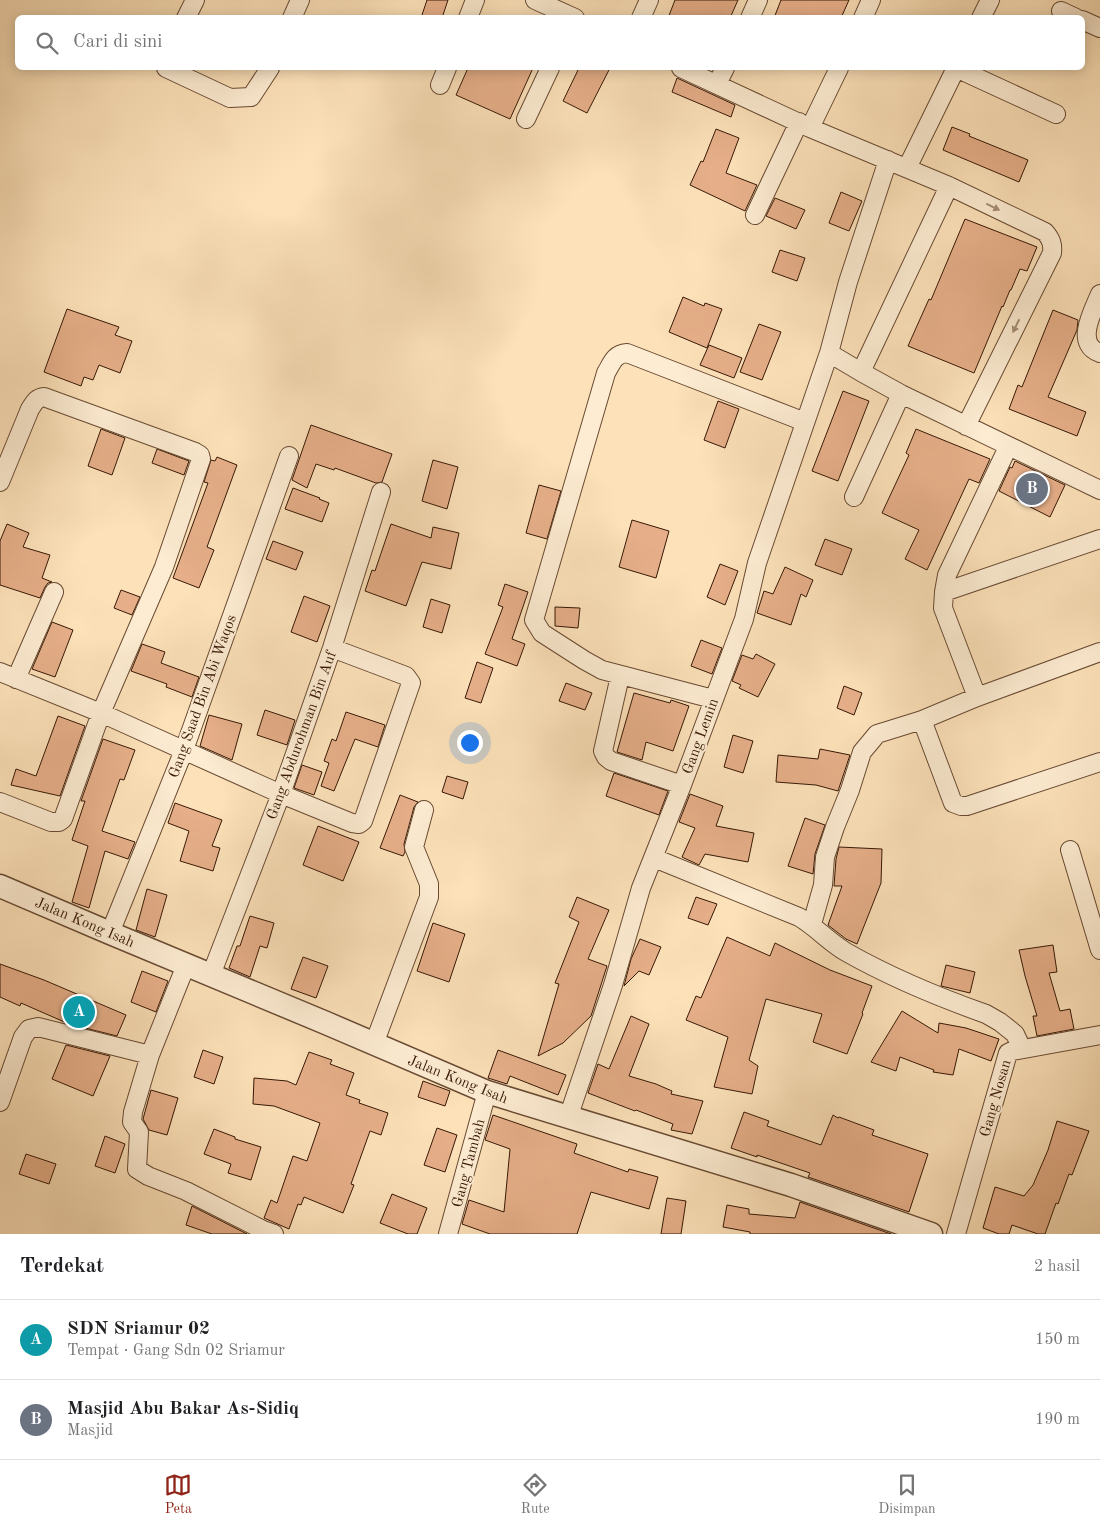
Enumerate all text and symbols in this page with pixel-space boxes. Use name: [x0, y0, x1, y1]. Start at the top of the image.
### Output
search box: [15, 15, 1085, 70]
icon: search: [33, 29, 61, 57]
text: Cari di sini: [73, 33, 163, 52]
one-way arrow: [986, 203, 1000, 211]
one-way arrow: [1011, 319, 1019, 333]
pin: B: [1016, 470, 1048, 508]
street label: Gang Saad Bin Abi Waqos: [167, 613, 240, 780]
street label: Gang Abdurohman Bin Auf: [265, 648, 340, 822]
street label: Gang Lemin: [681, 697, 722, 776]
your location: [457, 730, 483, 756]
street label: Jalan Kong Isah: [32, 896, 136, 951]
pin: A: [63, 993, 95, 1031]
street label: Jalan Kong Isah: [405, 1053, 510, 1107]
street label: Gang Nosan: [978, 1058, 1015, 1139]
street label: Gang Tambah: [450, 1117, 488, 1209]
text: Terdekat: [20, 1256, 104, 1277]
text: 2 hasil: [1034, 1259, 1080, 1275]
text: SDN Sriamur 02: [67, 1320, 210, 1339]
text: A: [30, 1332, 42, 1348]
text: 150 m: [1035, 1332, 1080, 1348]
text: Tempat · Gang Sdn 02 Sriamur: [67, 1343, 285, 1359]
text: Masjid Abu Bakar As-Sidiq: [67, 1400, 299, 1419]
text: B: [30, 1412, 42, 1428]
text: 190 m: [1035, 1412, 1080, 1428]
text: Masjid: [67, 1423, 113, 1439]
tab: Peta: [164, 1471, 192, 1518]
tab: Rute: [521, 1471, 550, 1518]
tab: Disimpan: [878, 1471, 936, 1518]

